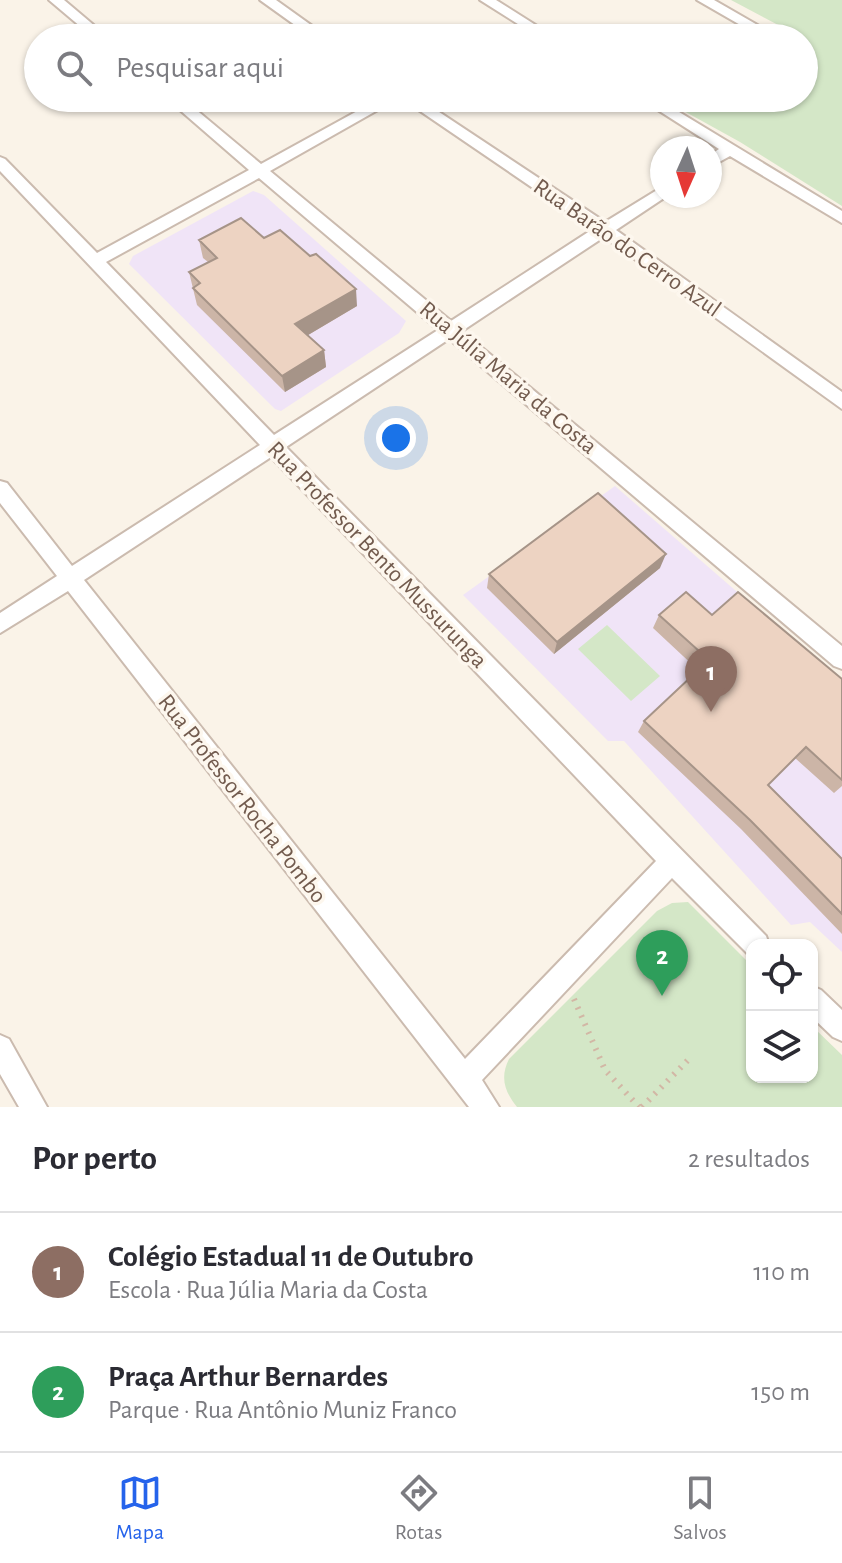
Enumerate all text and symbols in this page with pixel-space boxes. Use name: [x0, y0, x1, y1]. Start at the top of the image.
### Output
search box: [24, 24, 818, 112]
icon: search: [52, 46, 96, 90]
text: Pesquisar aqui: [116, 53, 284, 83]
north arrow: [650, 136, 722, 208]
street label: Rua Barão do Cerro Azul: [529, 174, 725, 322]
street label: Rua Júlia Maria da Costa: [415, 297, 601, 459]
your location: [376, 418, 416, 458]
street label: Rua Professor Bento Mussurunga: [263, 437, 491, 673]
pin: 1: [685, 646, 737, 712]
street label: Rua Professor Rocha Pombo: [153, 690, 331, 908]
pin: 2: [636, 930, 688, 996]
map controls: [746, 939, 818, 1083]
button: locate: [746, 939, 818, 1011]
button: layers: [746, 1011, 818, 1083]
text: Por perto: [32, 1142, 157, 1176]
text: 2 resultados: [688, 1146, 810, 1172]
text: Colégio Estadual 11 de Outubro: [108, 1242, 474, 1272]
text: 1: [53, 1259, 63, 1285]
text: 110 m: [753, 1259, 810, 1285]
text: Escola · Rua Júlia Maria da Costa: [108, 1277, 428, 1303]
text: Praça Arthur Bernardes: [108, 1362, 388, 1392]
text: 2: [52, 1379, 64, 1405]
text: 150 m: [751, 1379, 810, 1405]
text: Parque · Rua Antônio Muniz Franco: [108, 1397, 457, 1423]
tab: Mapa: [115, 1471, 164, 1545]
tab: Rotas: [395, 1471, 442, 1545]
tab: Salvos: [673, 1471, 727, 1545]

